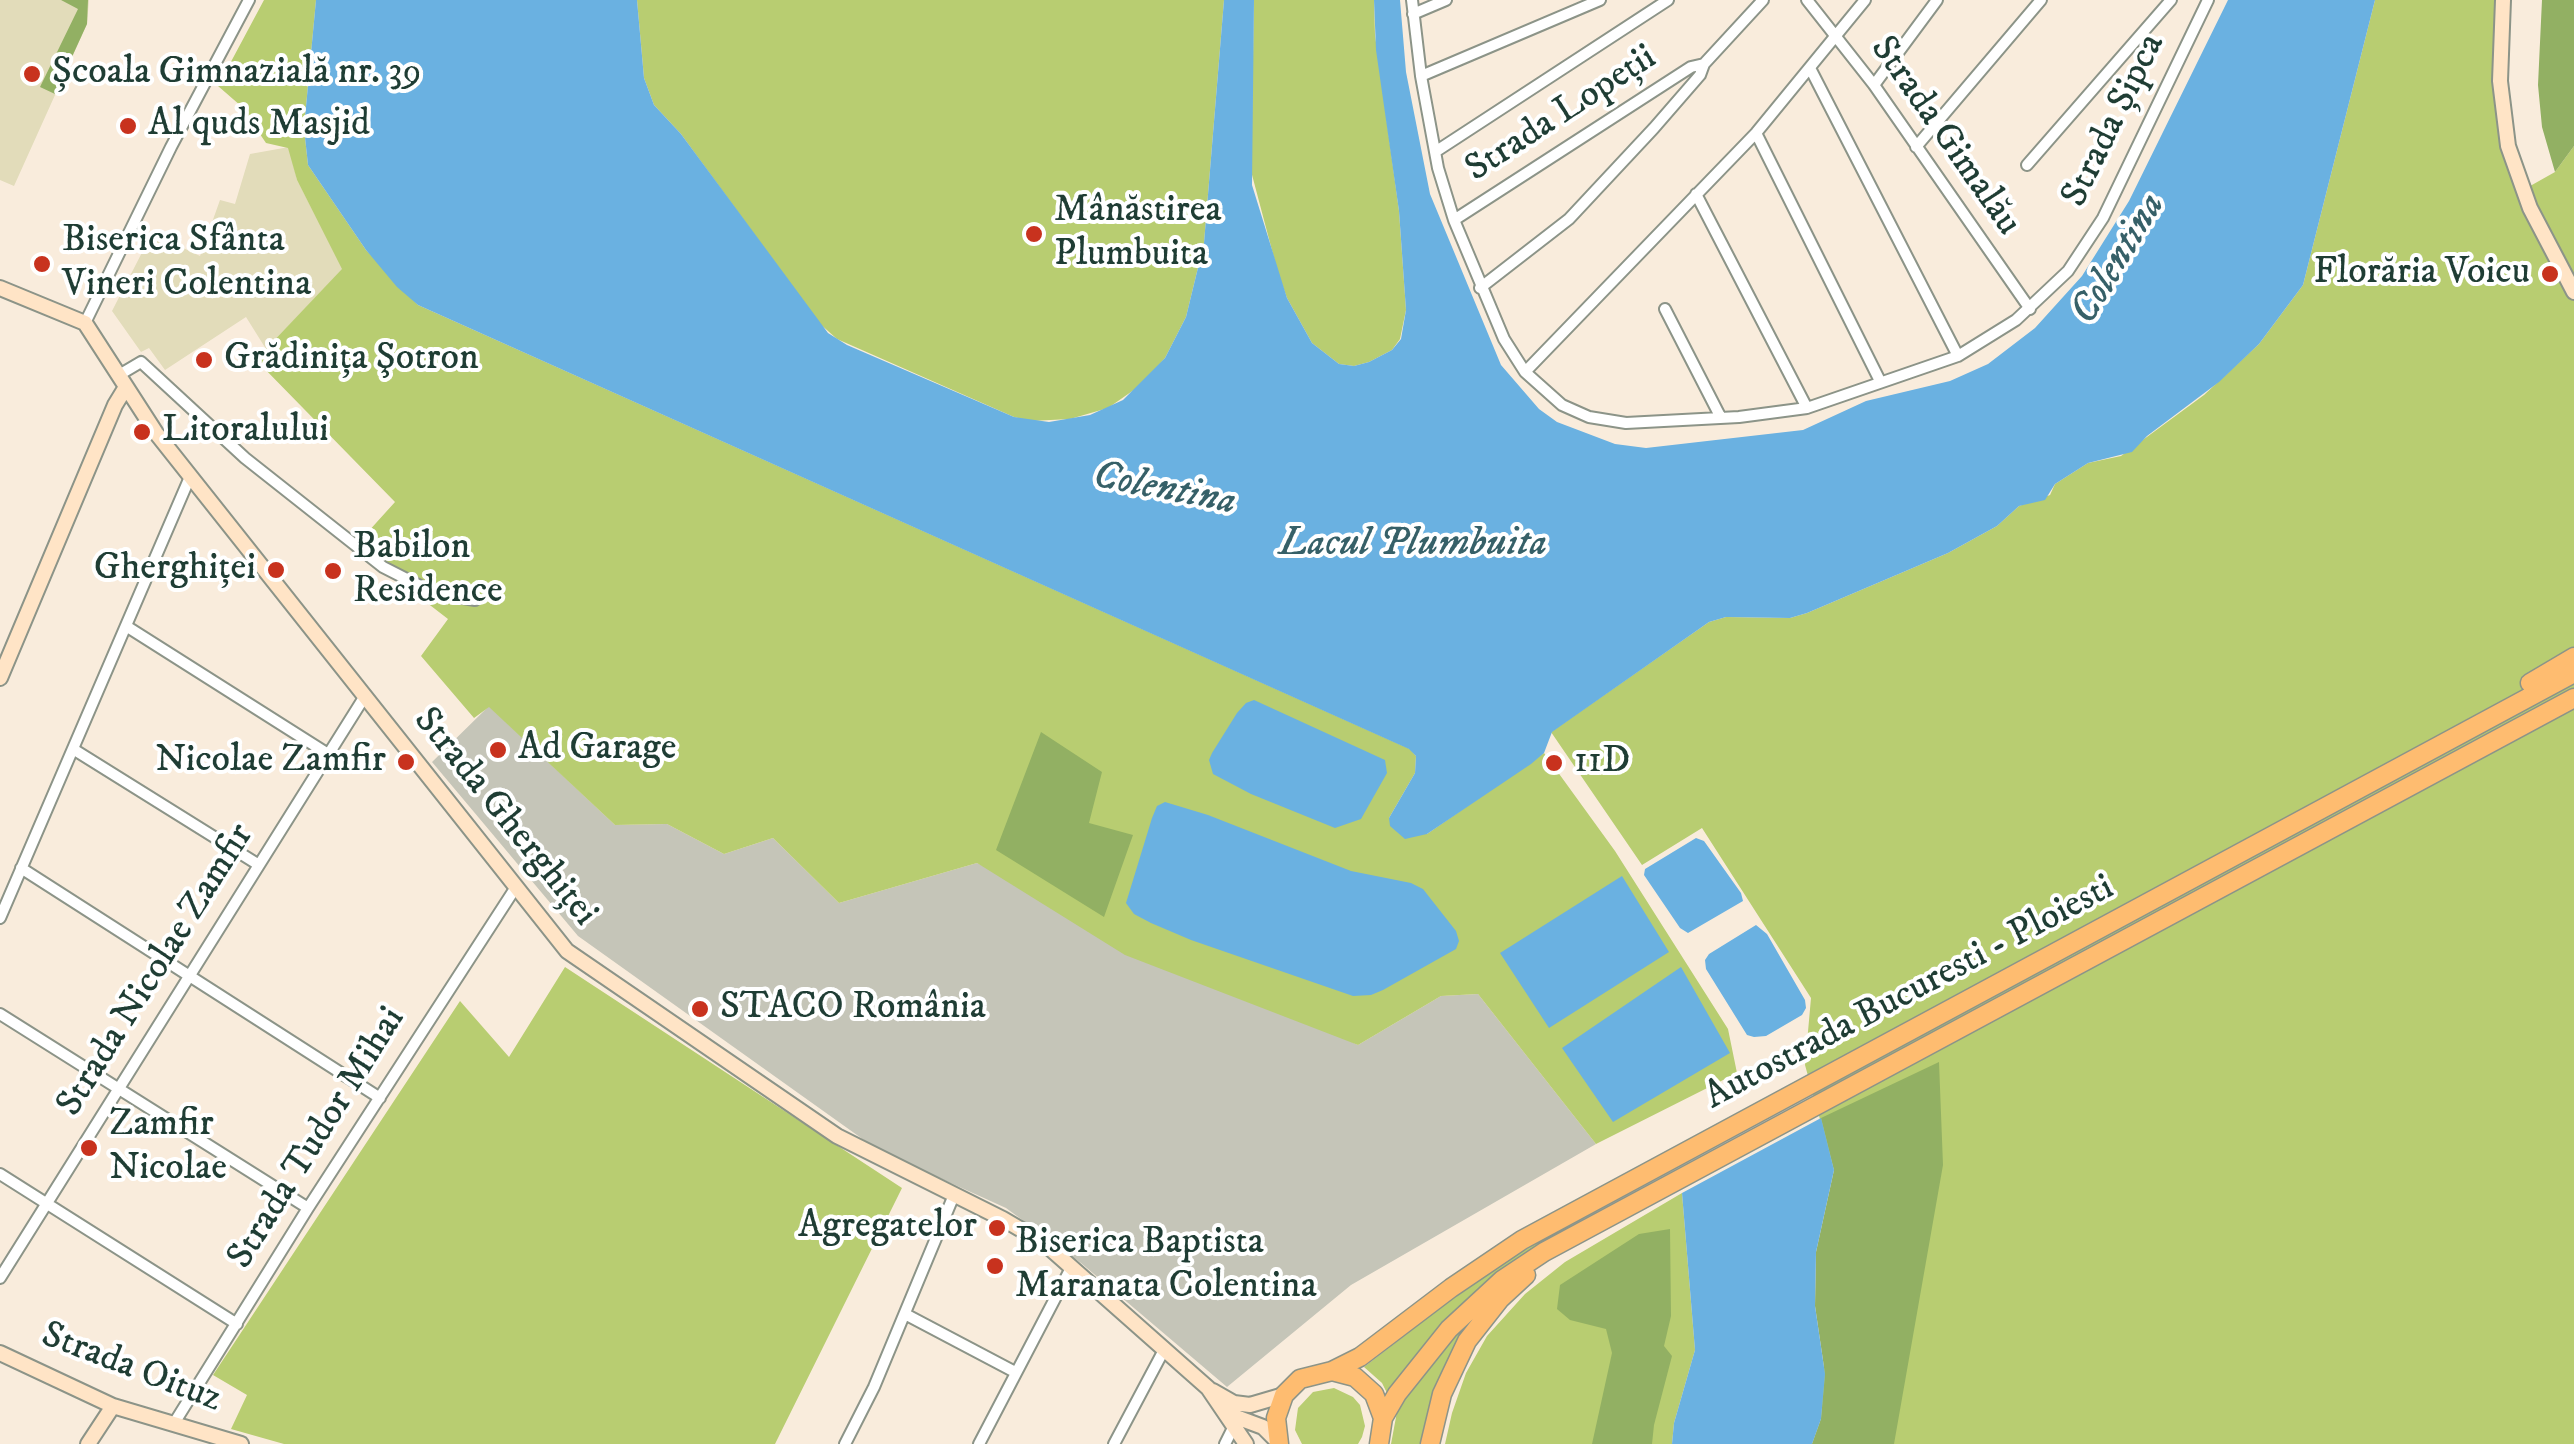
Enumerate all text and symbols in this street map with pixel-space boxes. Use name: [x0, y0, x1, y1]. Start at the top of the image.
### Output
street label: Strada Șipca: [2054, 27, 2176, 215]
street label: Strada Gimalău: [1859, 29, 2029, 245]
street label: Strada Lopeții: [1458, 36, 1666, 194]
place label: Școala Gimnazială nr. 39: [52, 51, 421, 97]
marker: Școala Gimnazială nr. 39: [21, 63, 43, 85]
place label: Al quds Masjid: [148, 103, 370, 149]
marker: Al quds Masjid: [117, 115, 139, 137]
water label: Colentina: [2062, 186, 2178, 334]
place label: Mânăstirea Plumbuita: [1054, 189, 1222, 278]
place label: Biserica Sfânta Vineri Colentina: [62, 219, 311, 308]
marker: Mânăstirea Plumbuita: [1023, 223, 1045, 245]
place label: Florăria Voicu: [2314, 251, 2530, 297]
marker: Biserica Sfânta Vineri Colentina: [31, 253, 53, 275]
marker: Florăria Voicu: [2539, 263, 2561, 285]
place label: Grădiniţa Şotron: [224, 337, 479, 383]
marker: Grădiniţa Şotron: [193, 349, 215, 371]
place label: Litoralului: [162, 409, 329, 455]
marker: Litoralului: [131, 421, 153, 443]
water label: Colentina: [1088, 454, 1240, 528]
water label: Lacul Plumbuita: [1279, 522, 1547, 570]
place label: Babilon Residence: [353, 526, 503, 616]
place label: Gherghiței: [94, 547, 256, 593]
marker: Gherghiței: [265, 559, 287, 581]
marker: Babilon Residence: [322, 560, 344, 582]
street label: Strada Gherghiței: [402, 700, 606, 936]
place label: Ad Garage: [518, 727, 677, 773]
place label: Nicolae Zamfir: [155, 739, 386, 785]
marker: Ad Garage: [487, 739, 509, 761]
place label: 11D: [1574, 740, 1630, 786]
marker: Nicolae Zamfir: [395, 751, 417, 773]
marker: 11D: [1543, 752, 1565, 774]
street label: Strada Nicolae Zamfir: [49, 816, 265, 1126]
street label: Autostrada Bucuresti - Ploiesti: [1698, 867, 2122, 1121]
place label: STACO România: [720, 986, 986, 1032]
marker: STACO România: [689, 998, 711, 1020]
street label: Strada Tudor Mihai: [219, 1000, 417, 1278]
place label: Zamfir Nicolae: [109, 1103, 227, 1192]
marker: Zamfir Nicolae: [78, 1137, 100, 1159]
place label: Agregatelor: [798, 1205, 977, 1251]
marker: Agregatelor: [986, 1217, 1008, 1239]
place label: Biserica Baptista Maranata Colentina: [1015, 1221, 1317, 1310]
marker: Biserica Baptista Maranata Colentina: [984, 1255, 1006, 1277]
street label: Strada Oituz: [35, 1314, 227, 1424]

